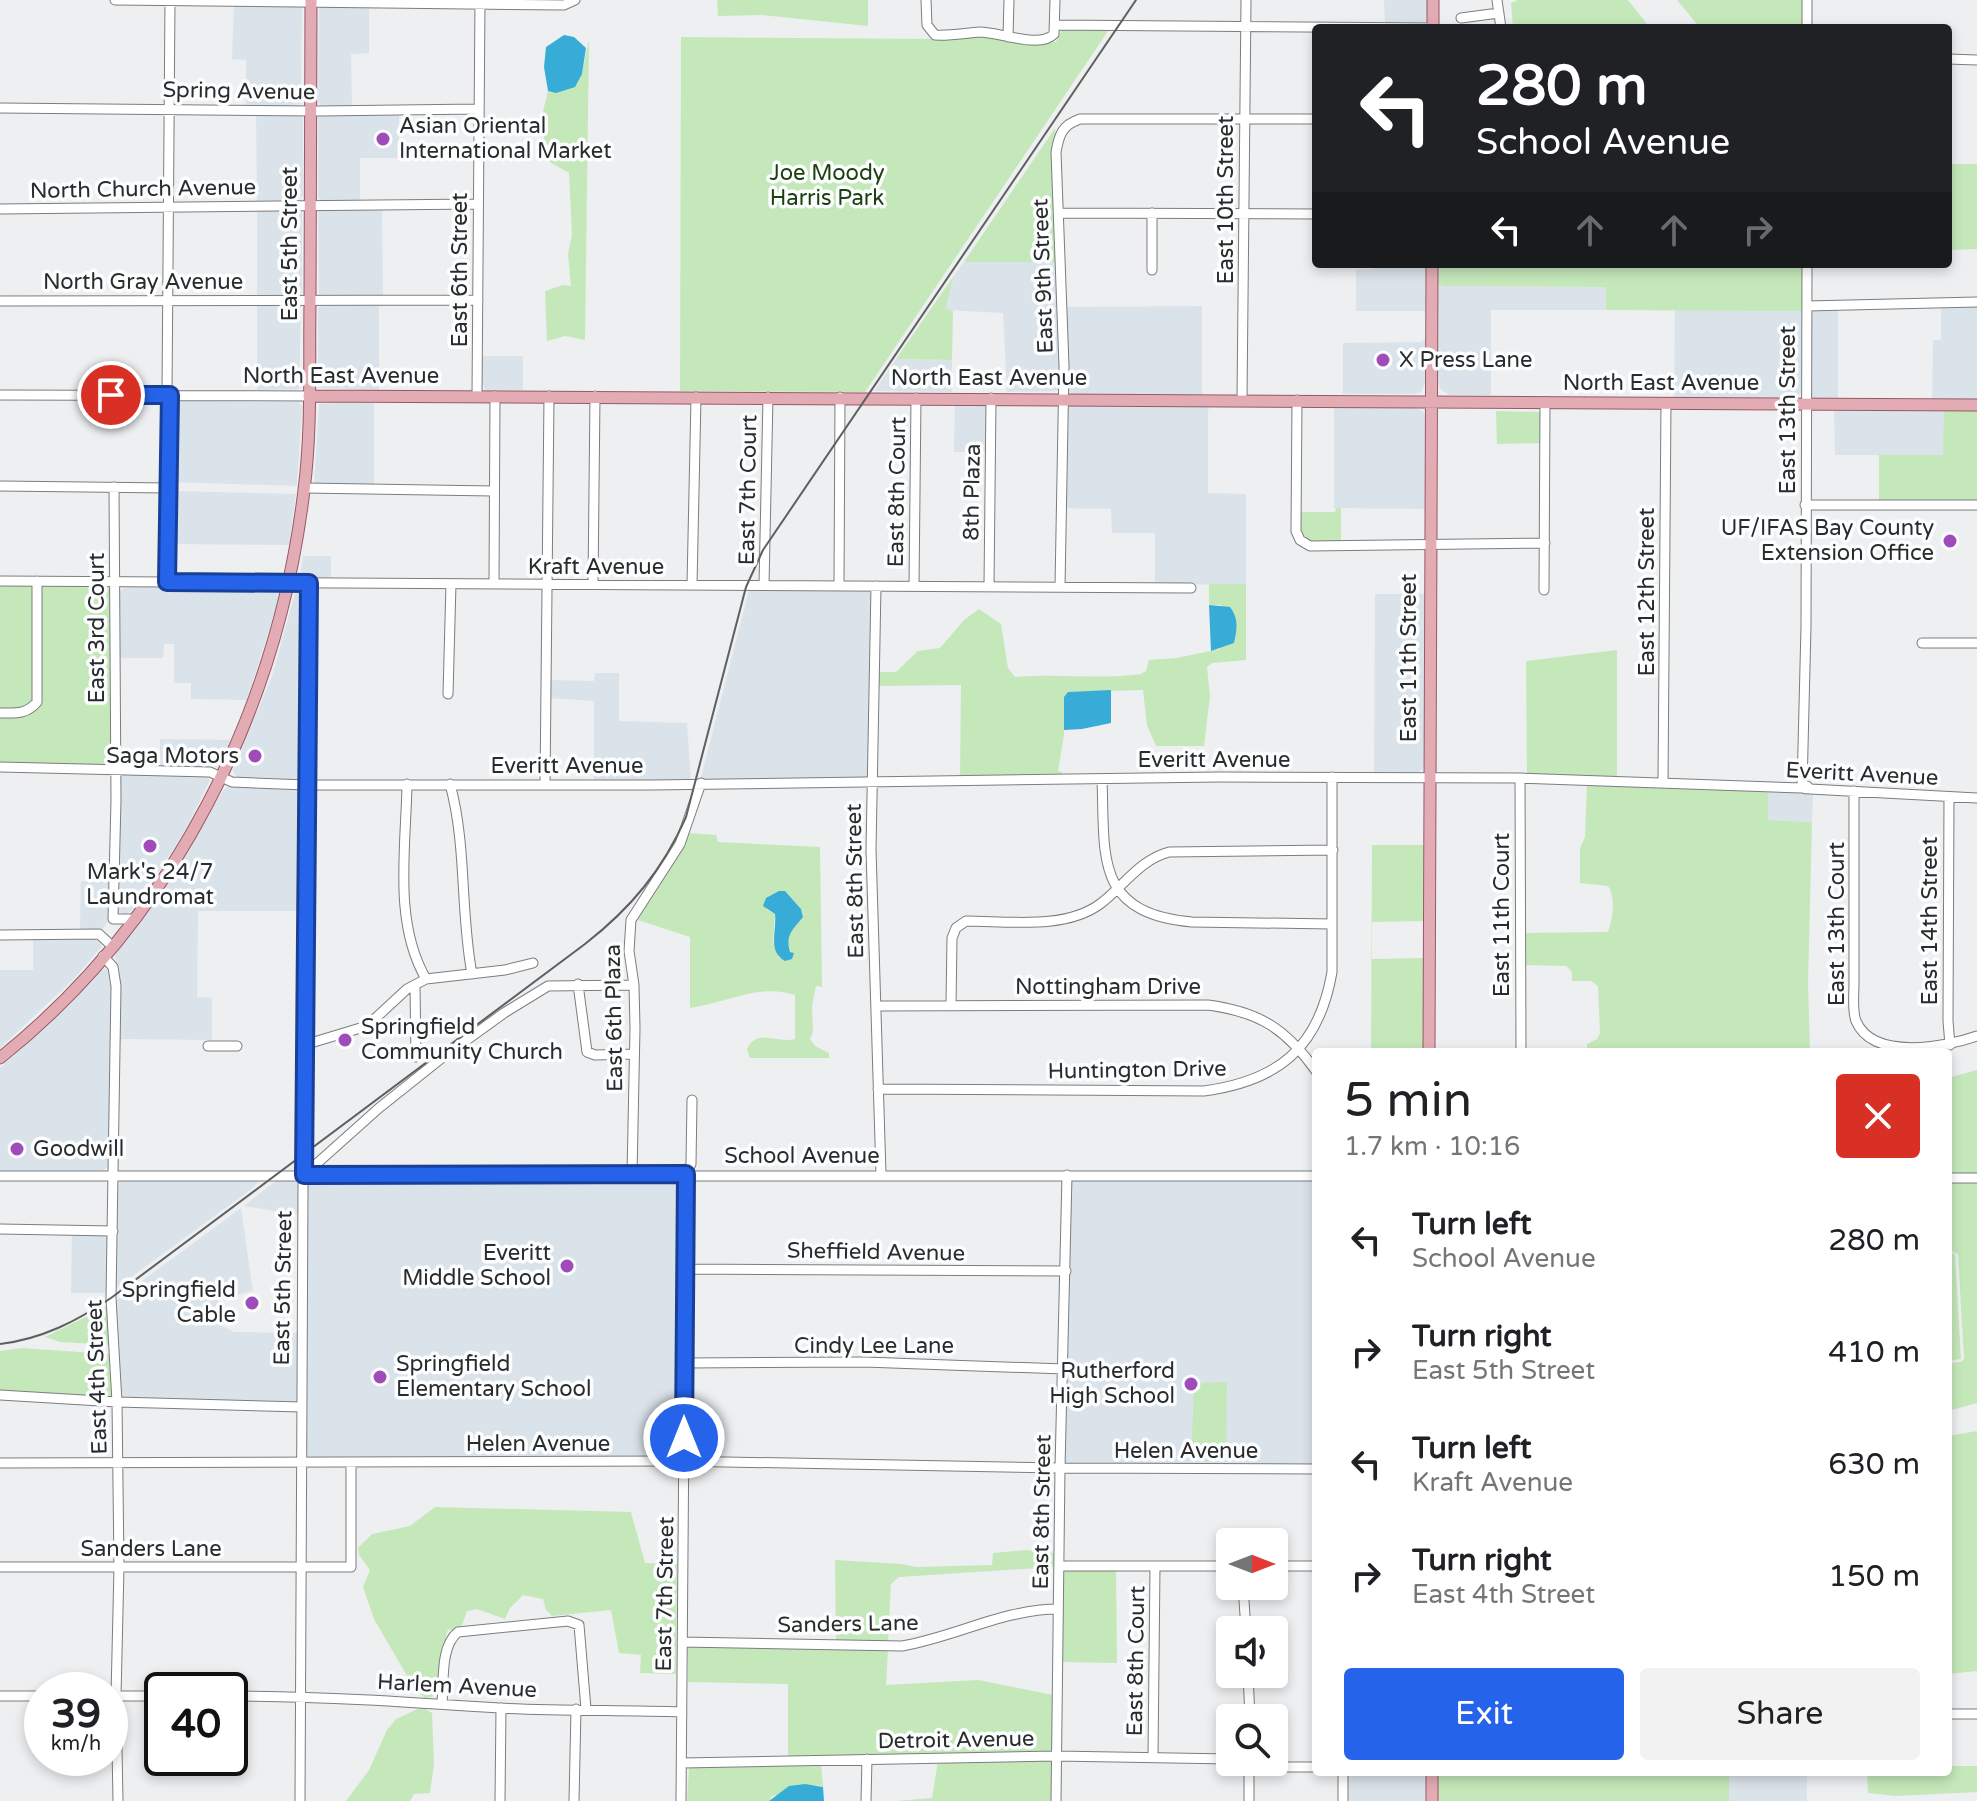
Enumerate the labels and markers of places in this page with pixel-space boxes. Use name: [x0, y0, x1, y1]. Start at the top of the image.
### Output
place label: Asian Oriental International Market: [399, 113, 612, 164]
marker: Asian Oriental International Market: [374, 130, 392, 148]
place label: X Press Lane: [1399, 347, 1532, 373]
marker: X Press Lane: [1374, 351, 1392, 369]
pin: [77, 361, 145, 429]
place label: UF/IFAS Bay County Extension Office: [1721, 515, 1934, 566]
marker: UF/IFAS Bay County Extension Office: [1941, 532, 1959, 550]
place label: Saga Motors: [106, 743, 239, 769]
marker: Saga Motors: [246, 747, 264, 765]
marker: Mark's 24/7 Laundromat: [141, 837, 159, 855]
place label: Mark's 24/7 Laundromat: [86, 859, 214, 910]
place label: Springfield Community Church: [361, 1014, 563, 1065]
marker: Springfield Community Church: [336, 1031, 354, 1049]
place label: Goodwill: [33, 1136, 124, 1162]
marker: Goodwill: [8, 1140, 26, 1158]
place label: Everitt Middle School: [402, 1240, 551, 1291]
marker: Everitt Middle School: [558, 1257, 576, 1275]
place label: Springfield Cable: [122, 1277, 236, 1328]
marker: Springfield Cable: [243, 1294, 261, 1312]
place label: Springfield Elementary School: [396, 1351, 591, 1402]
place label: Rutherford High School: [1049, 1358, 1175, 1409]
marker: Springfield Elementary School: [371, 1368, 389, 1386]
marker: Rutherford High School: [1182, 1375, 1200, 1393]

